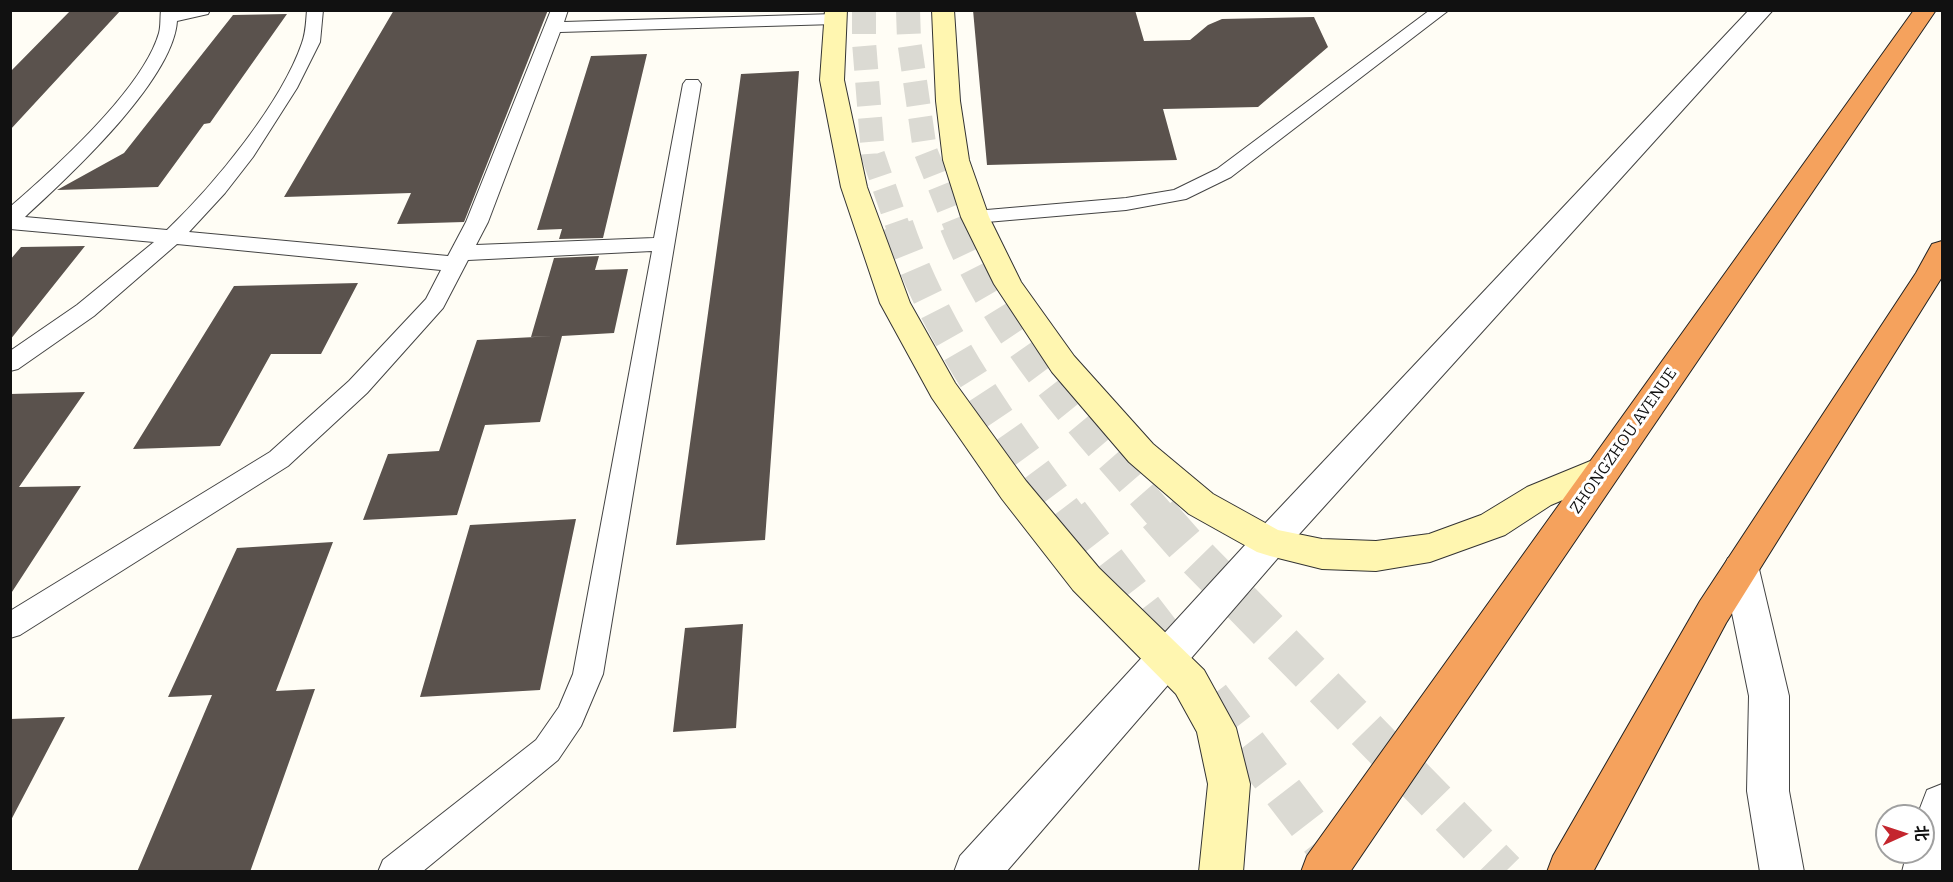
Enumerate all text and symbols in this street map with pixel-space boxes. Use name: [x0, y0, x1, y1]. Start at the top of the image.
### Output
street label: ZHONGZHOU AVENUE: [1566, 365, 1682, 517]
north arrow: [1875, 804, 1935, 864]
text: 北: [1912, 825, 1931, 842]

